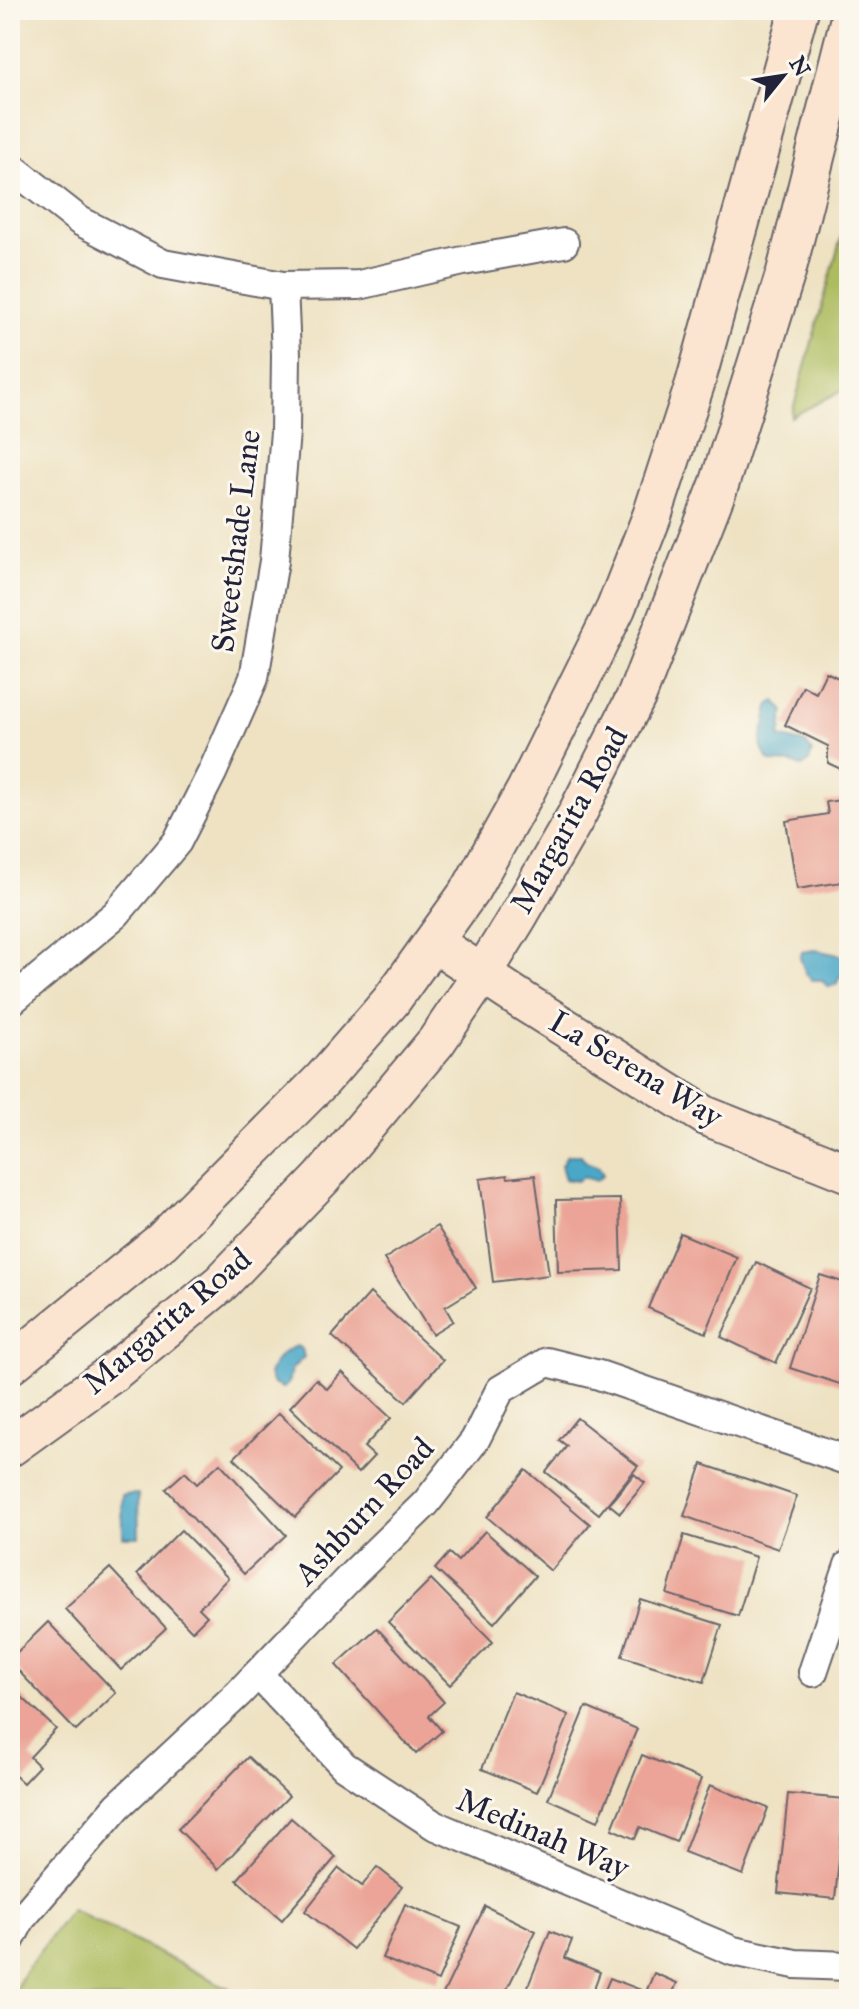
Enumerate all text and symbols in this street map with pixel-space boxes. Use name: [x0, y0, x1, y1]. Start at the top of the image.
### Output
north arrow: [743, 36, 823, 116]
text: N: [784, 51, 816, 81]
street label: Sweetshade Lane: [203, 427, 269, 655]
street label: Margarita Road: [502, 720, 636, 920]
street label: La Serena Way: [542, 1002, 731, 1137]
street label: Margarita Road: [75, 1239, 259, 1403]
street label: Ashburn Road: [284, 1429, 442, 1594]
street label: Medinah Way: [451, 1780, 636, 1888]

